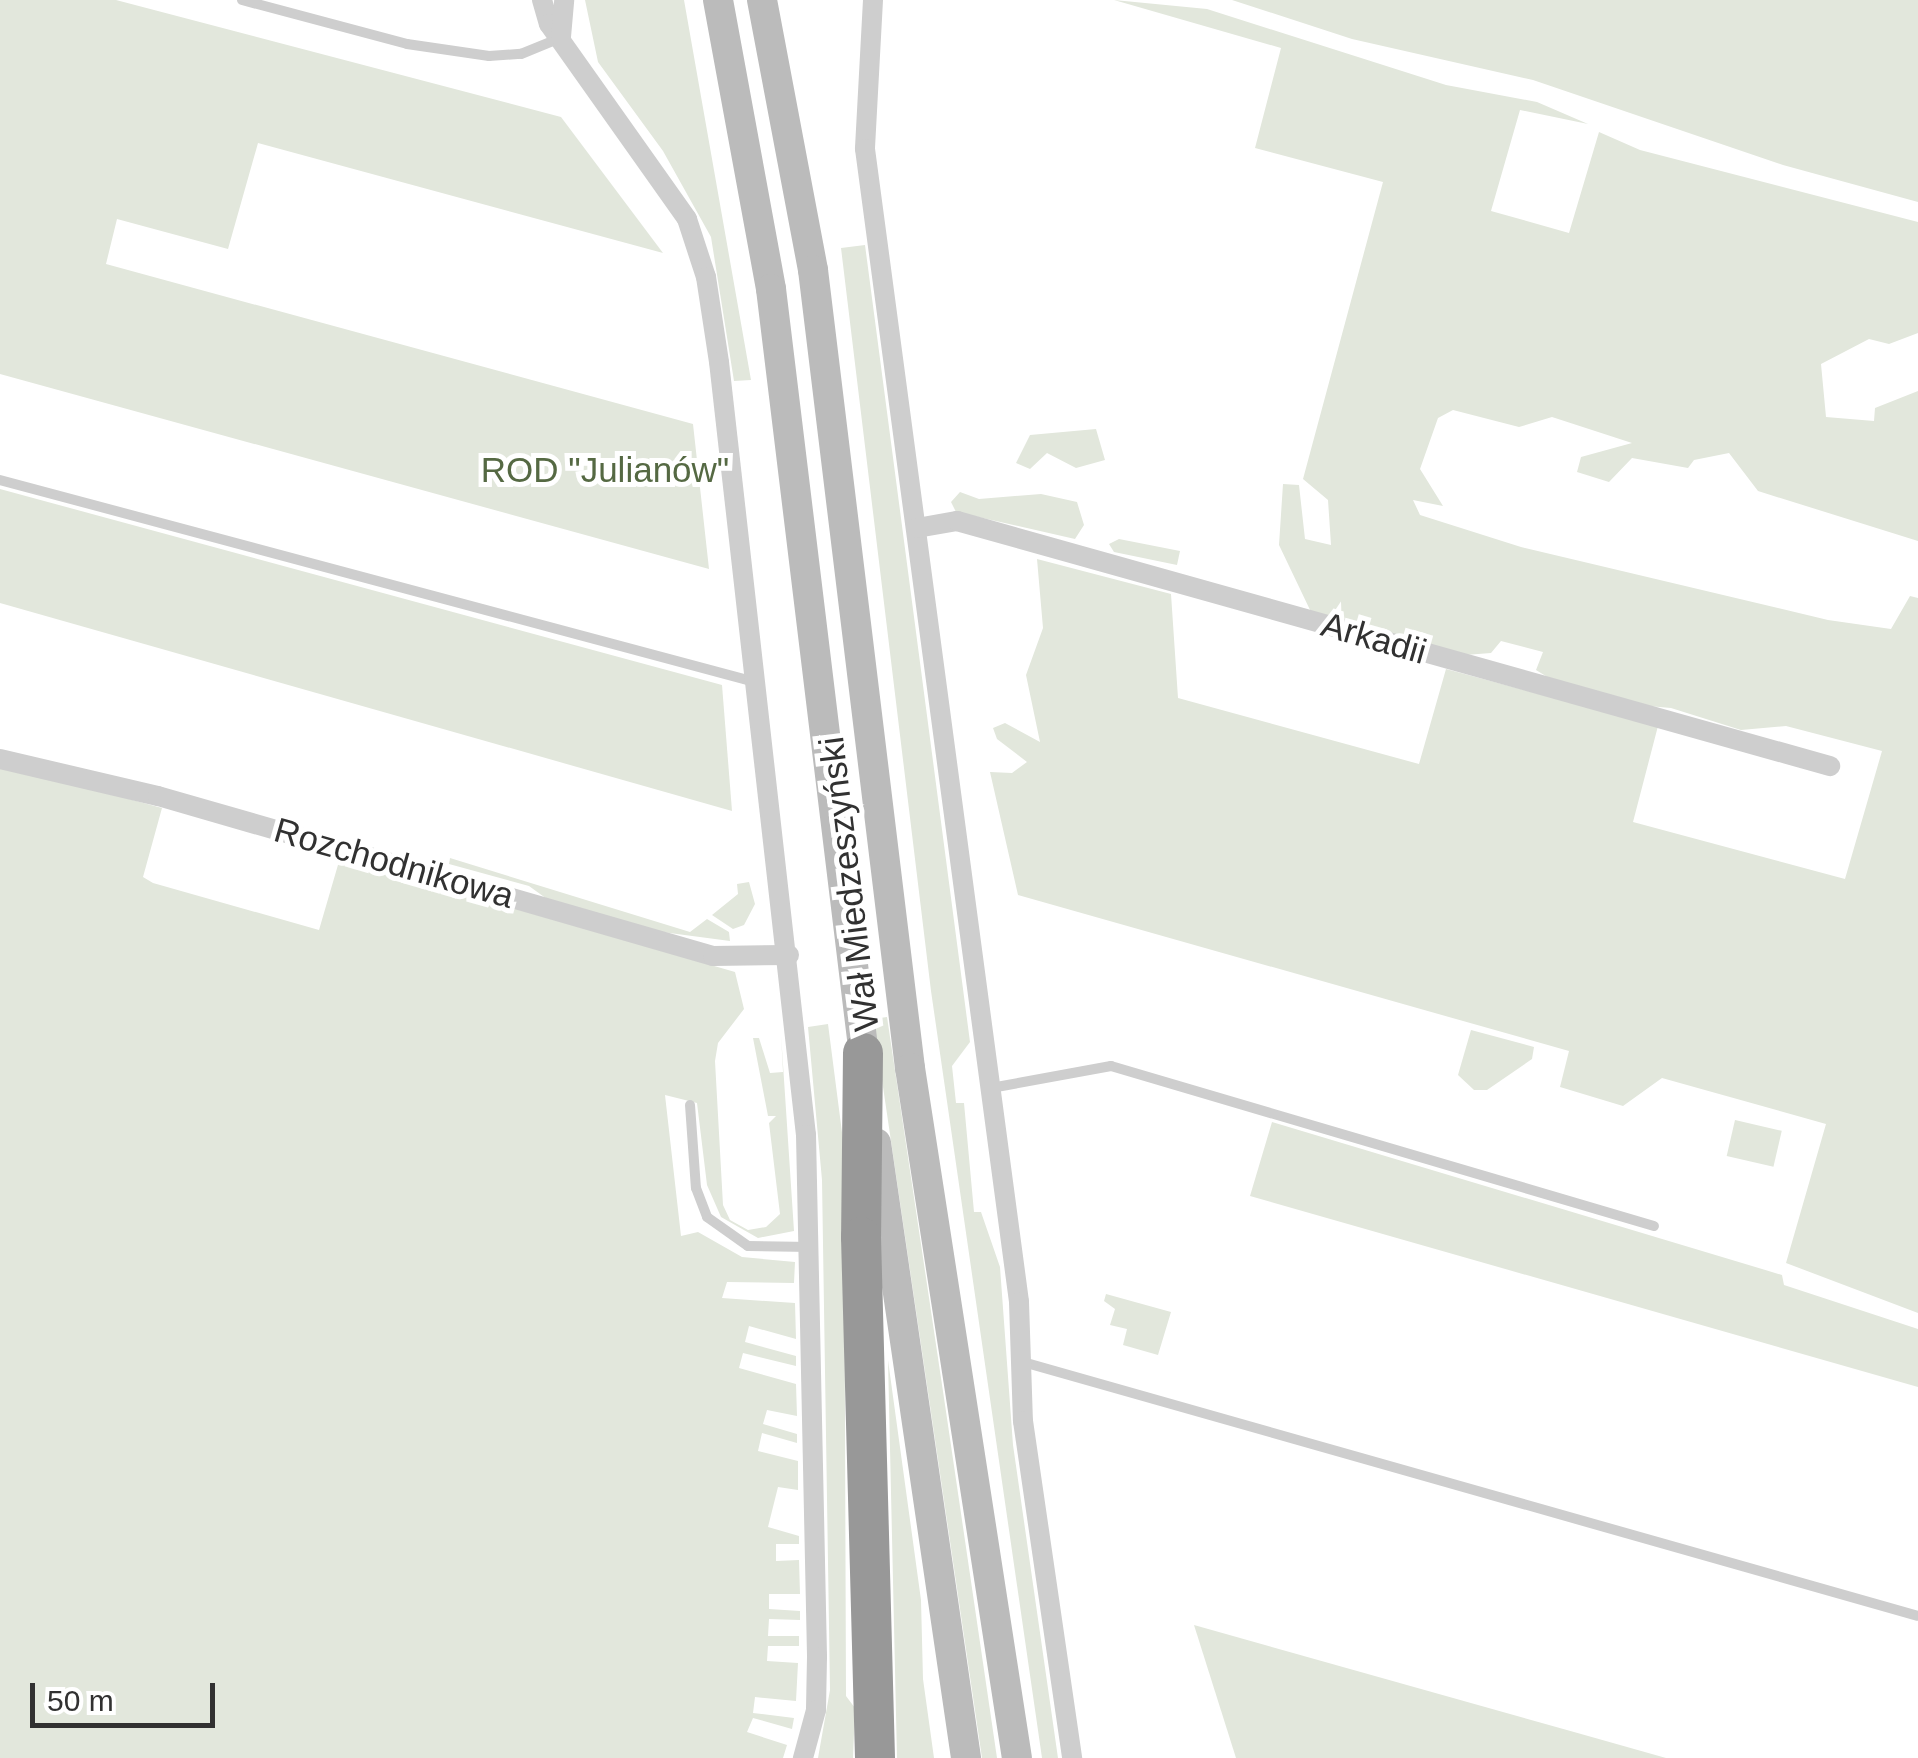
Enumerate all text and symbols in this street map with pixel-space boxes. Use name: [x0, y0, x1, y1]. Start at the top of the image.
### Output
park label: ROD "Julianów": [481, 449, 729, 491]
street label: Arkadii: [1317, 603, 1431, 673]
street label: Wał Miedzeszyński: [810, 734, 888, 1034]
street label: Rozchodnikowa: [269, 809, 519, 917]
scale bar: [35, 1663, 220, 1725]
text: 50 m: [47, 1684, 114, 1717]

